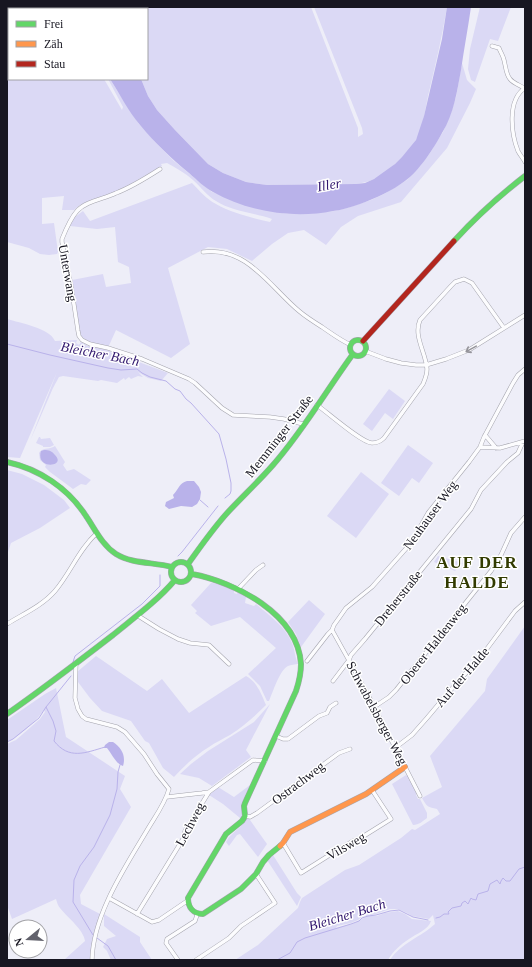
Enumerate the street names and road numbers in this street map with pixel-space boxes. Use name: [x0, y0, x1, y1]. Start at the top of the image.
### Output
street label: Unterwang: [56, 243, 80, 303]
street label: Memminger Straße: [242, 392, 316, 480]
street label: Neuhauser Weg: [400, 477, 460, 553]
street label: Dreherstraße: [371, 567, 425, 629]
street label: Oberer Haldenweg: [397, 600, 470, 687]
street label: Auf der Halde: [432, 644, 492, 710]
street label: Schwabelsberger Weg: [343, 659, 411, 768]
street label: Ostrachweg: [269, 758, 328, 808]
street label: Lechweg: [172, 799, 208, 849]
street label: Vilsweg: [324, 829, 369, 863]

